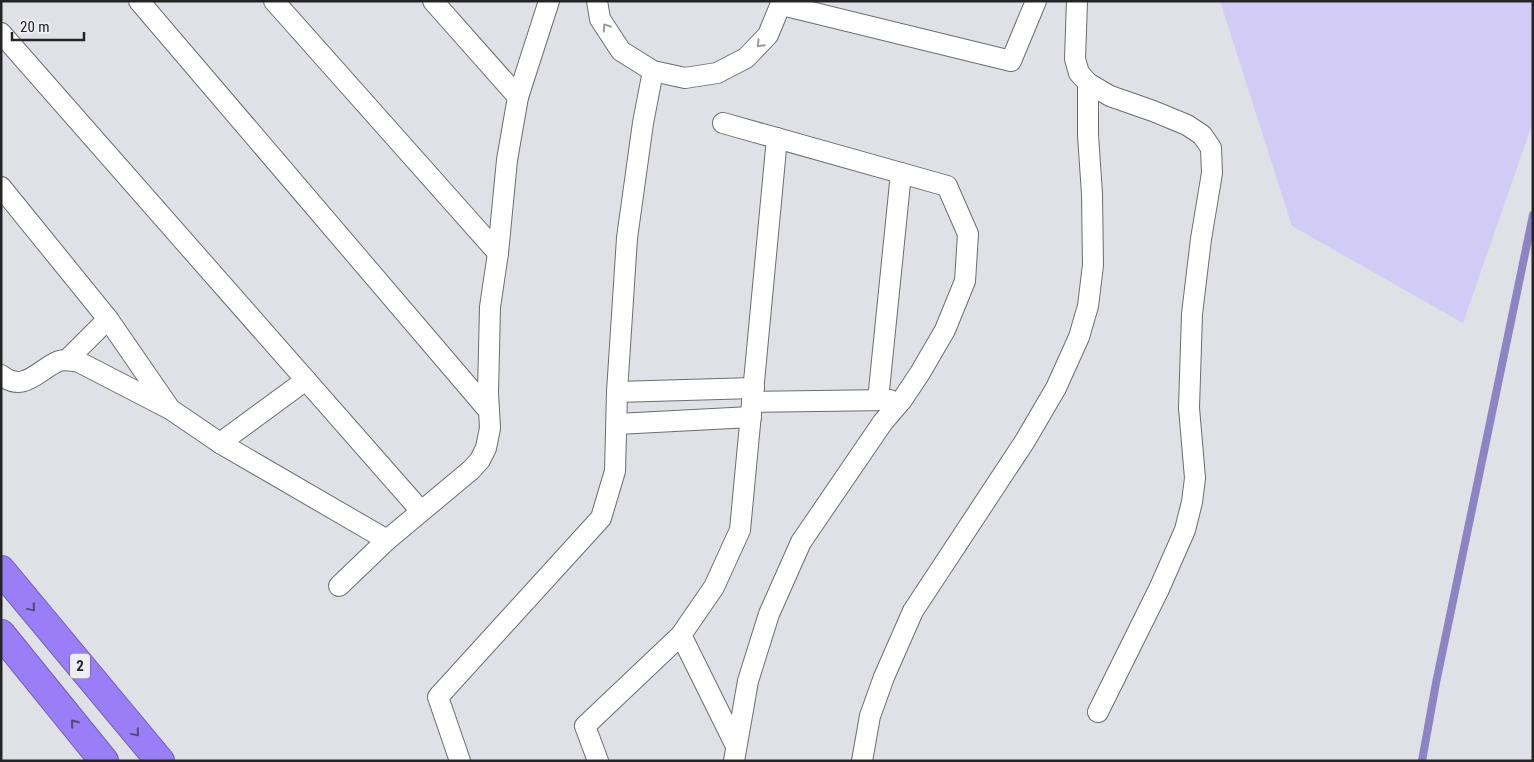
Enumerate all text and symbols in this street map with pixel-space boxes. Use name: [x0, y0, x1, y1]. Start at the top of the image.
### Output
scale bar: [12, 10, 85, 42]
text: 20 m: [20, 18, 50, 36]
one-way arrow: [603, 24, 612, 33]
one-way arrow: [757, 38, 766, 47]
one-way arrow: [27, 602, 35, 611]
road number: 2: [70, 654, 90, 678]
one-way arrow: [71, 720, 79, 729]
one-way arrow: [131, 727, 139, 736]

